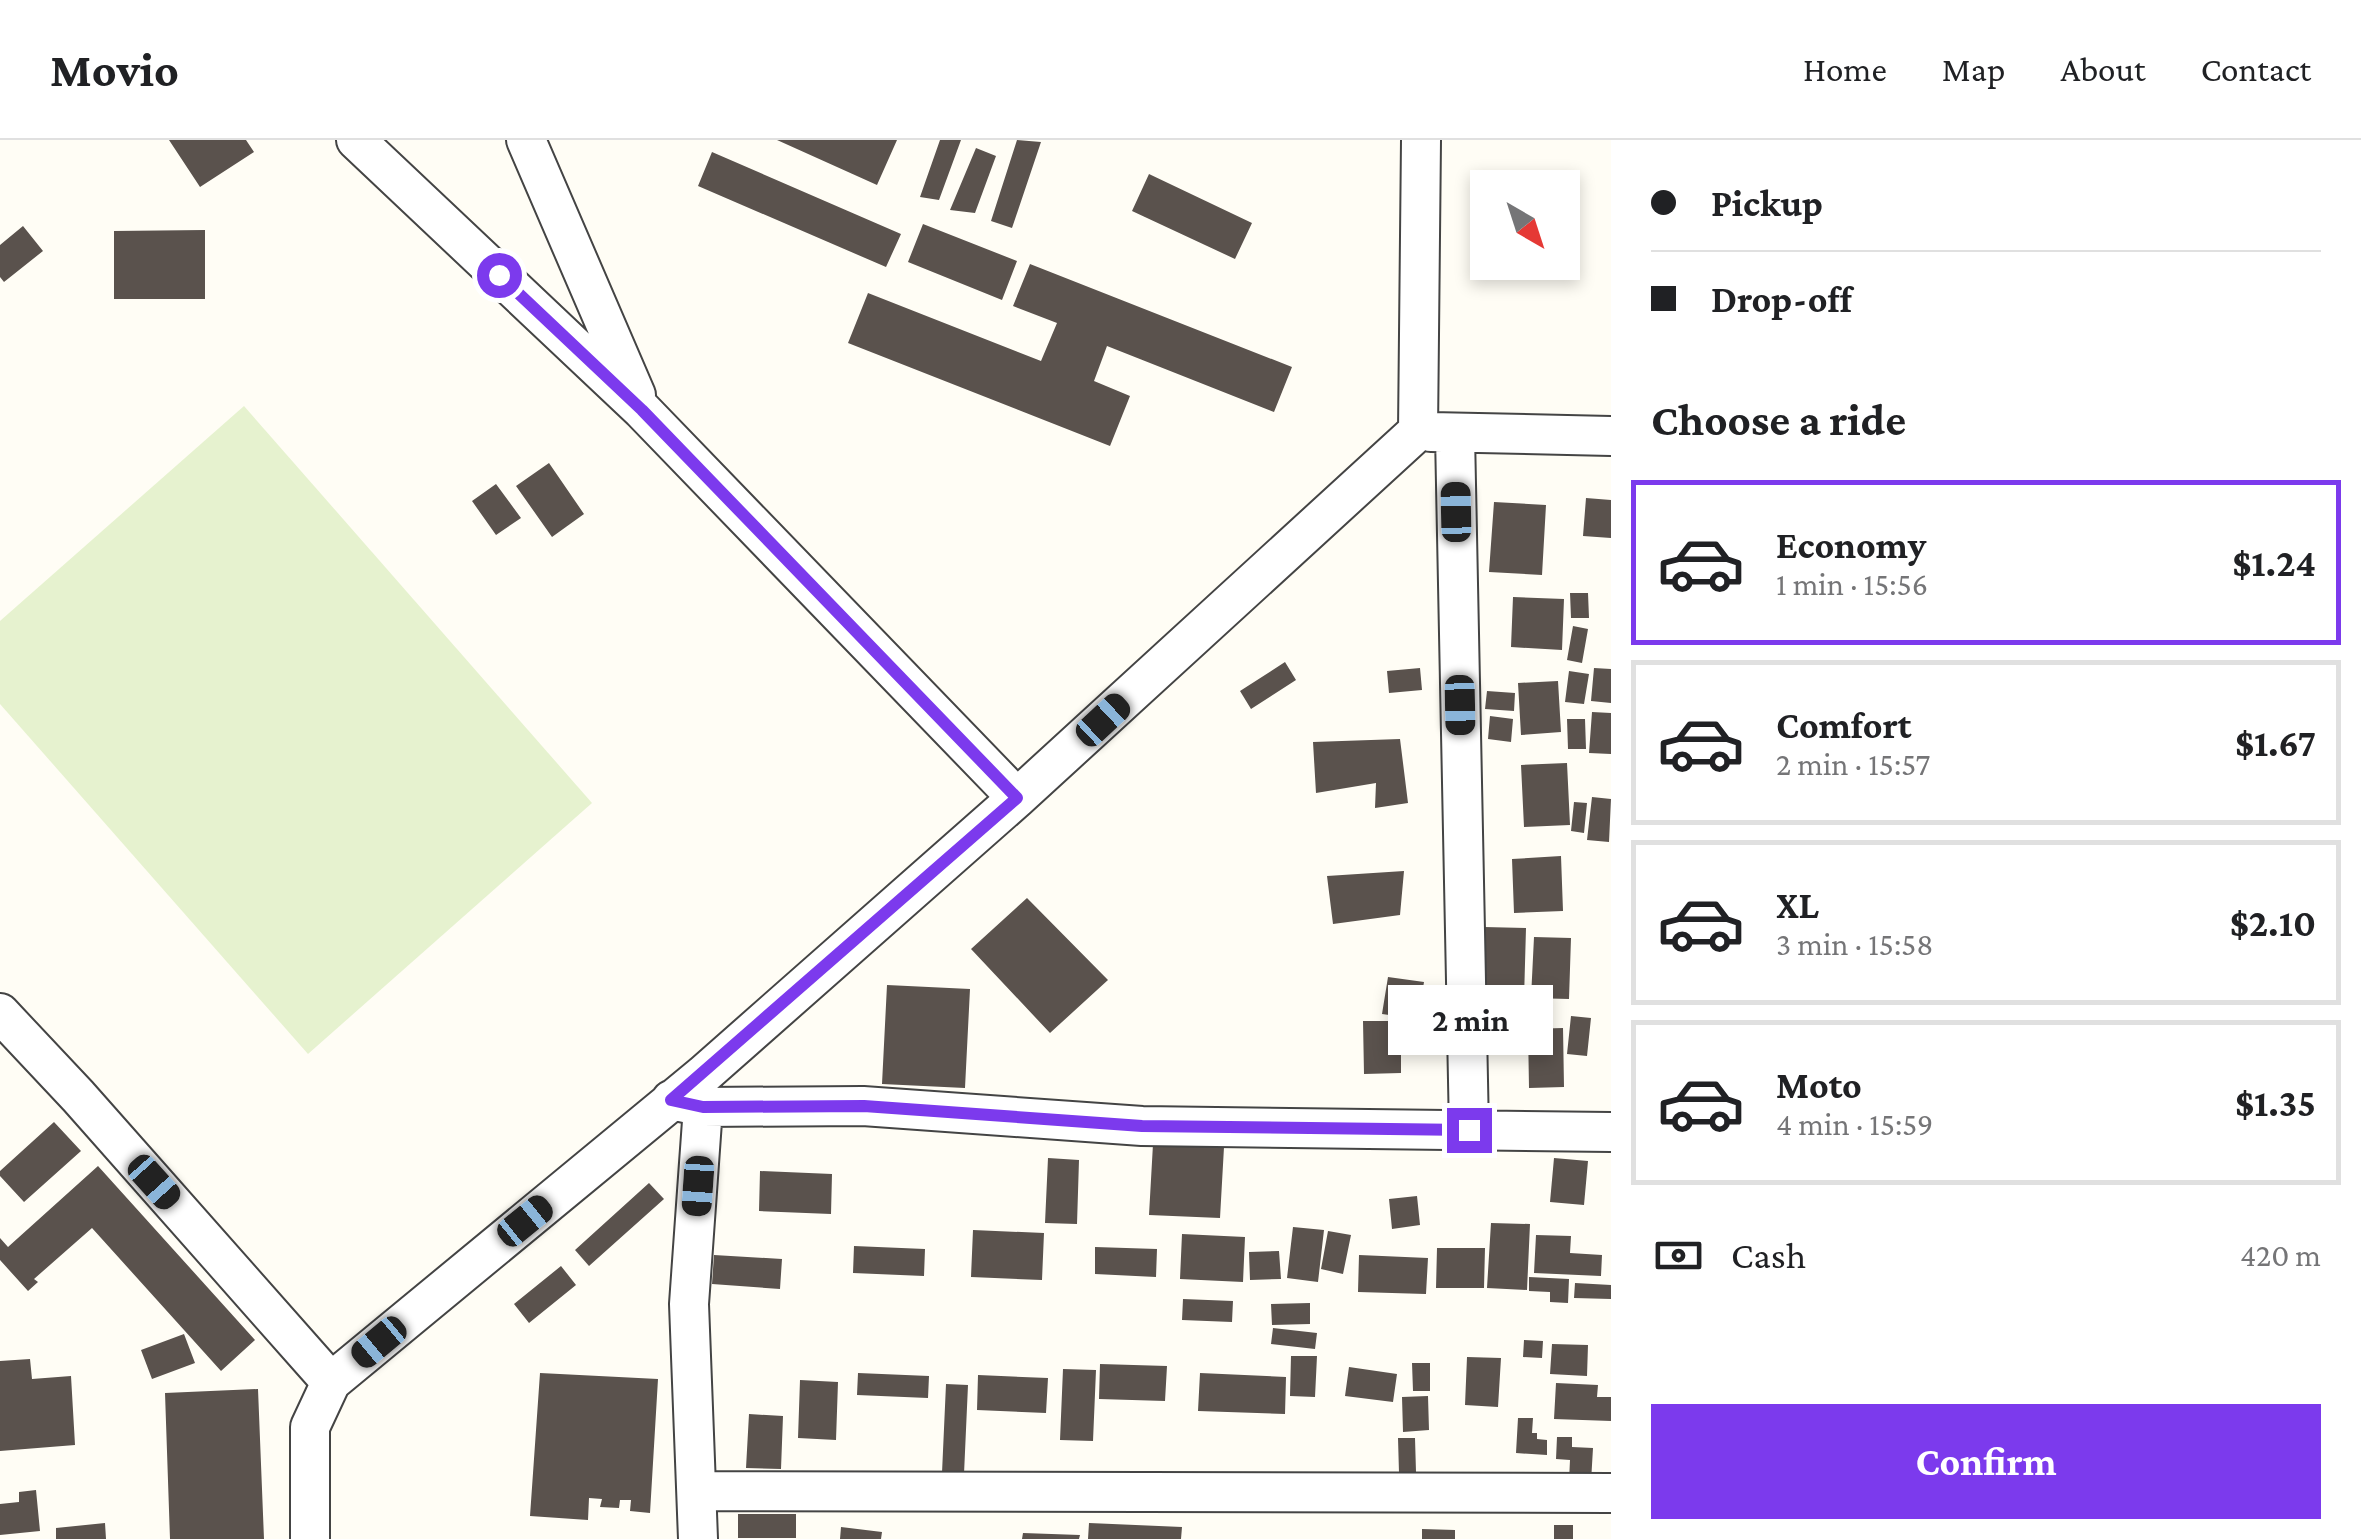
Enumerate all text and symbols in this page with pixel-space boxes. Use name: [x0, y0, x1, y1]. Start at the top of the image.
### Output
text: Movio: [50, 43, 179, 96]
text: Home: [1803, 50, 1887, 89]
text: Map: [1942, 50, 2005, 89]
text: About: [2060, 50, 2146, 89]
text: Contact: [2201, 50, 2311, 89]
north arrow: [1470, 170, 1580, 280]
map controls: [1470, 170, 1580, 280]
text: Pickup: [1711, 182, 1823, 224]
route start: [477, 253, 522, 298]
text: Drop-off: [1711, 278, 1852, 320]
text: Choose a ride: [1651, 395, 1906, 445]
car: [1440, 482, 1472, 542]
icon: car: [1656, 518, 1746, 608]
text: Economy: [1776, 524, 1926, 566]
text: $1.24: [2232, 542, 2316, 584]
text: 1 min · 15:56: [1776, 566, 1928, 602]
car: [1444, 675, 1476, 735]
car: [1071, 689, 1135, 751]
icon: car: [1656, 698, 1746, 788]
text: Comfort: [1776, 704, 1912, 746]
text: $1.67: [2235, 722, 2316, 764]
text: 2 min · 15:57: [1776, 746, 1930, 782]
icon: car: [1656, 878, 1746, 968]
text: XL: [1776, 884, 1819, 926]
text: $2.10: [2230, 902, 2316, 944]
text: 3 min · 15:58: [1776, 926, 1934, 962]
callout: 2 min: [1386, 985, 1552, 1055]
text: 2 min: [1432, 1002, 1509, 1038]
icon: car: [1656, 1058, 1746, 1148]
text: Moto: [1776, 1064, 1862, 1106]
text: $1.35: [2235, 1082, 2316, 1124]
text: 4 min · 15:59: [1776, 1106, 1933, 1142]
route end: [1447, 1108, 1492, 1153]
car: [123, 1150, 185, 1214]
car: [681, 1155, 715, 1217]
car: [492, 1190, 558, 1252]
icon: cash: [1651, 1228, 1706, 1283]
text: Cash: [1731, 1234, 1806, 1276]
text: 420 m: [2240, 1237, 2321, 1273]
car: [346, 1311, 412, 1373]
button: Confirm: [1651, 1404, 2321, 1519]

